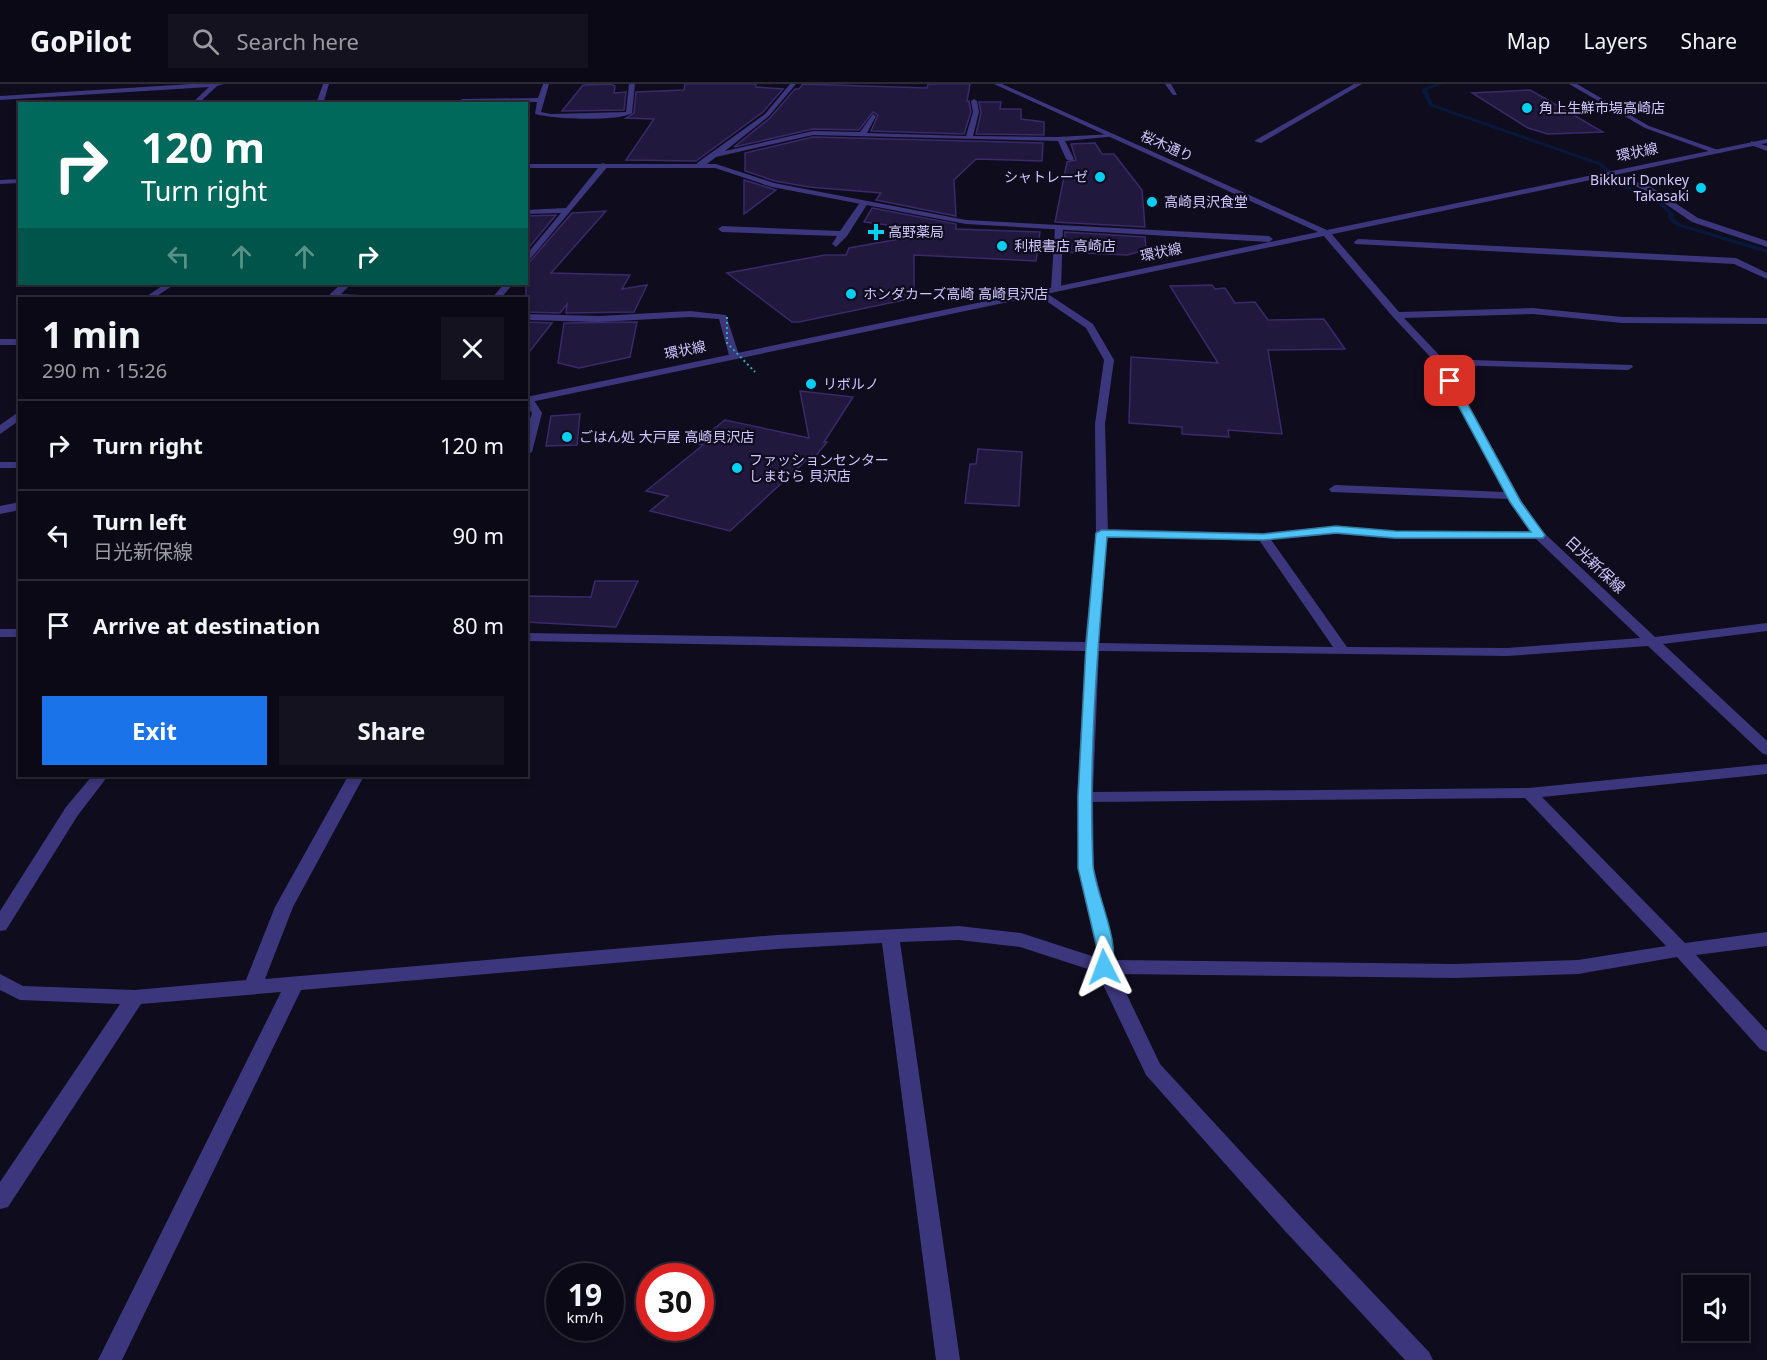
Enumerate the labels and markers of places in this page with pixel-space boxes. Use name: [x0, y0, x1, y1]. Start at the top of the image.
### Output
place label: 角上生鮮市場高崎店: [1539, 98, 1665, 117]
marker: 角上生鮮市場高崎店: [1520, 101, 1534, 115]
place label: シャトレーゼ: [1004, 167, 1088, 186]
marker: シャトレーゼ: [1093, 170, 1107, 184]
place label: Bikkuri Donkey Takasaki: [1590, 170, 1690, 205]
marker: Bikkuri Donkey Takasaki: [1694, 181, 1708, 195]
place label: 高崎貝沢食堂: [1164, 192, 1248, 211]
marker: 高崎貝沢食堂: [1145, 195, 1159, 209]
place label: 高野薬局: [888, 222, 944, 241]
marker: 高野薬局: [869, 225, 883, 239]
place label: 利根書店 高崎店: [1014, 236, 1116, 255]
marker: 利根書店 高崎店: [995, 239, 1009, 253]
place label: ホンダカーズ高崎 高崎貝沢店: [863, 284, 1048, 303]
marker: ホンダカーズ高崎 高崎貝沢店: [844, 287, 858, 301]
pin: [1424, 355, 1475, 406]
place label: リボルノ: [823, 374, 879, 393]
marker: リボルノ: [804, 377, 818, 391]
place label: ごはん処 大戸屋 高崎貝沢店: [579, 427, 754, 446]
marker: ごはん処 大戸屋 高崎貝沢店: [560, 430, 574, 444]
place label: ファッションセンター しまむら 貝沢店: [749, 450, 889, 485]
marker: ファッションセンター しまむら 貝沢店: [730, 461, 744, 475]

